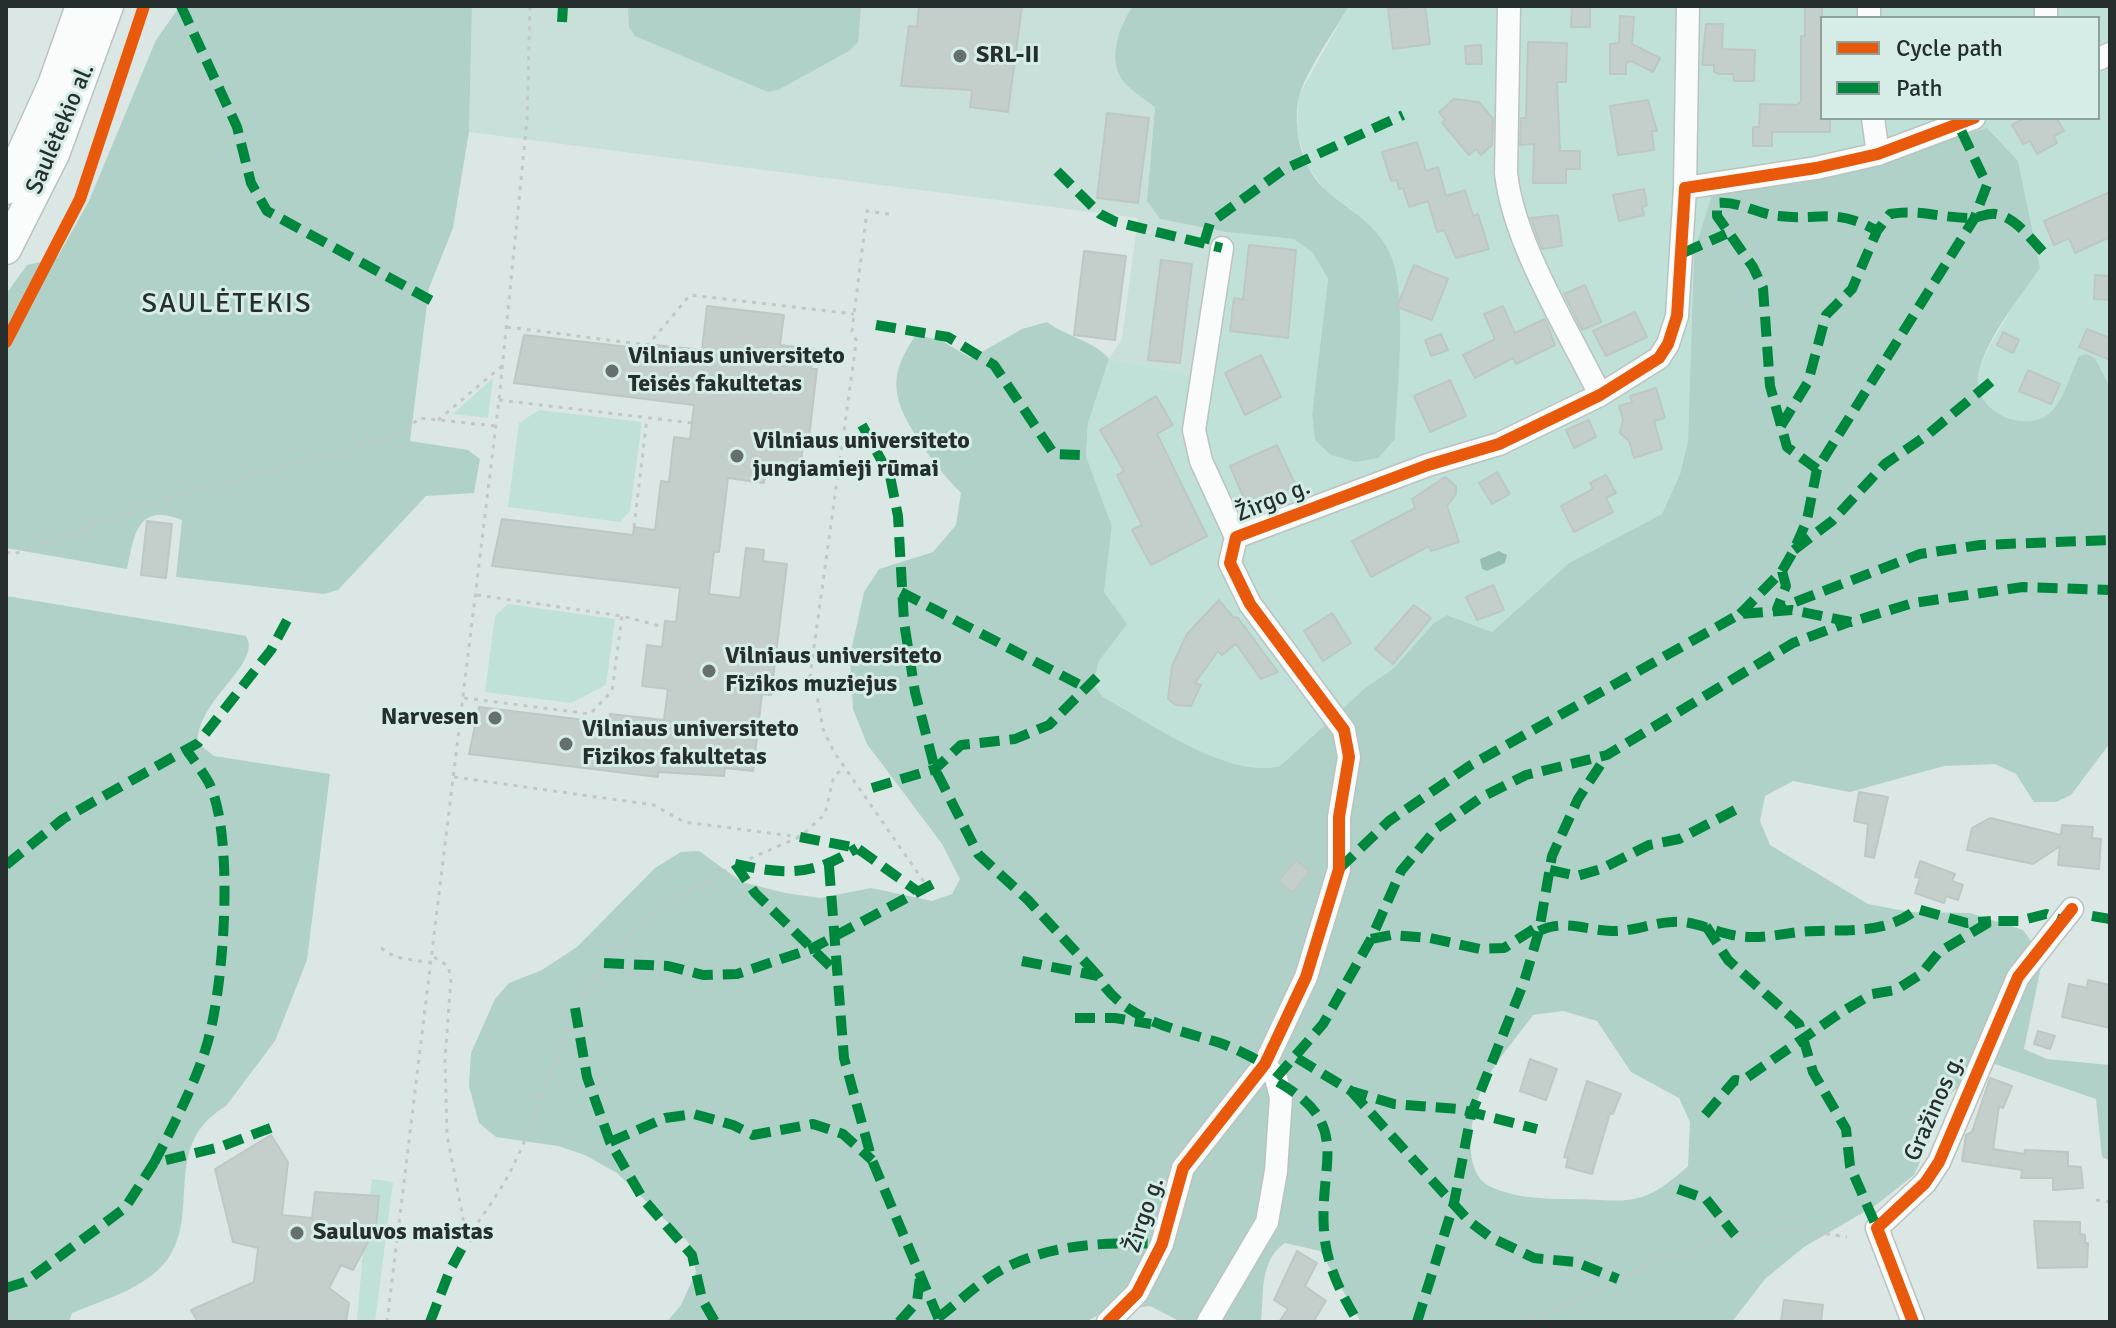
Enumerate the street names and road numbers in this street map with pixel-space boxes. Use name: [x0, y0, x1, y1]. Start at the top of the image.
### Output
street label: Saulėtekio al.: [21, 59, 101, 199]
street label: Žirgo g.: [1231, 473, 1315, 529]
street label: Gražinos g.: [1899, 1050, 1971, 1166]
street label: Žirgo g.: [1119, 1173, 1171, 1257]

